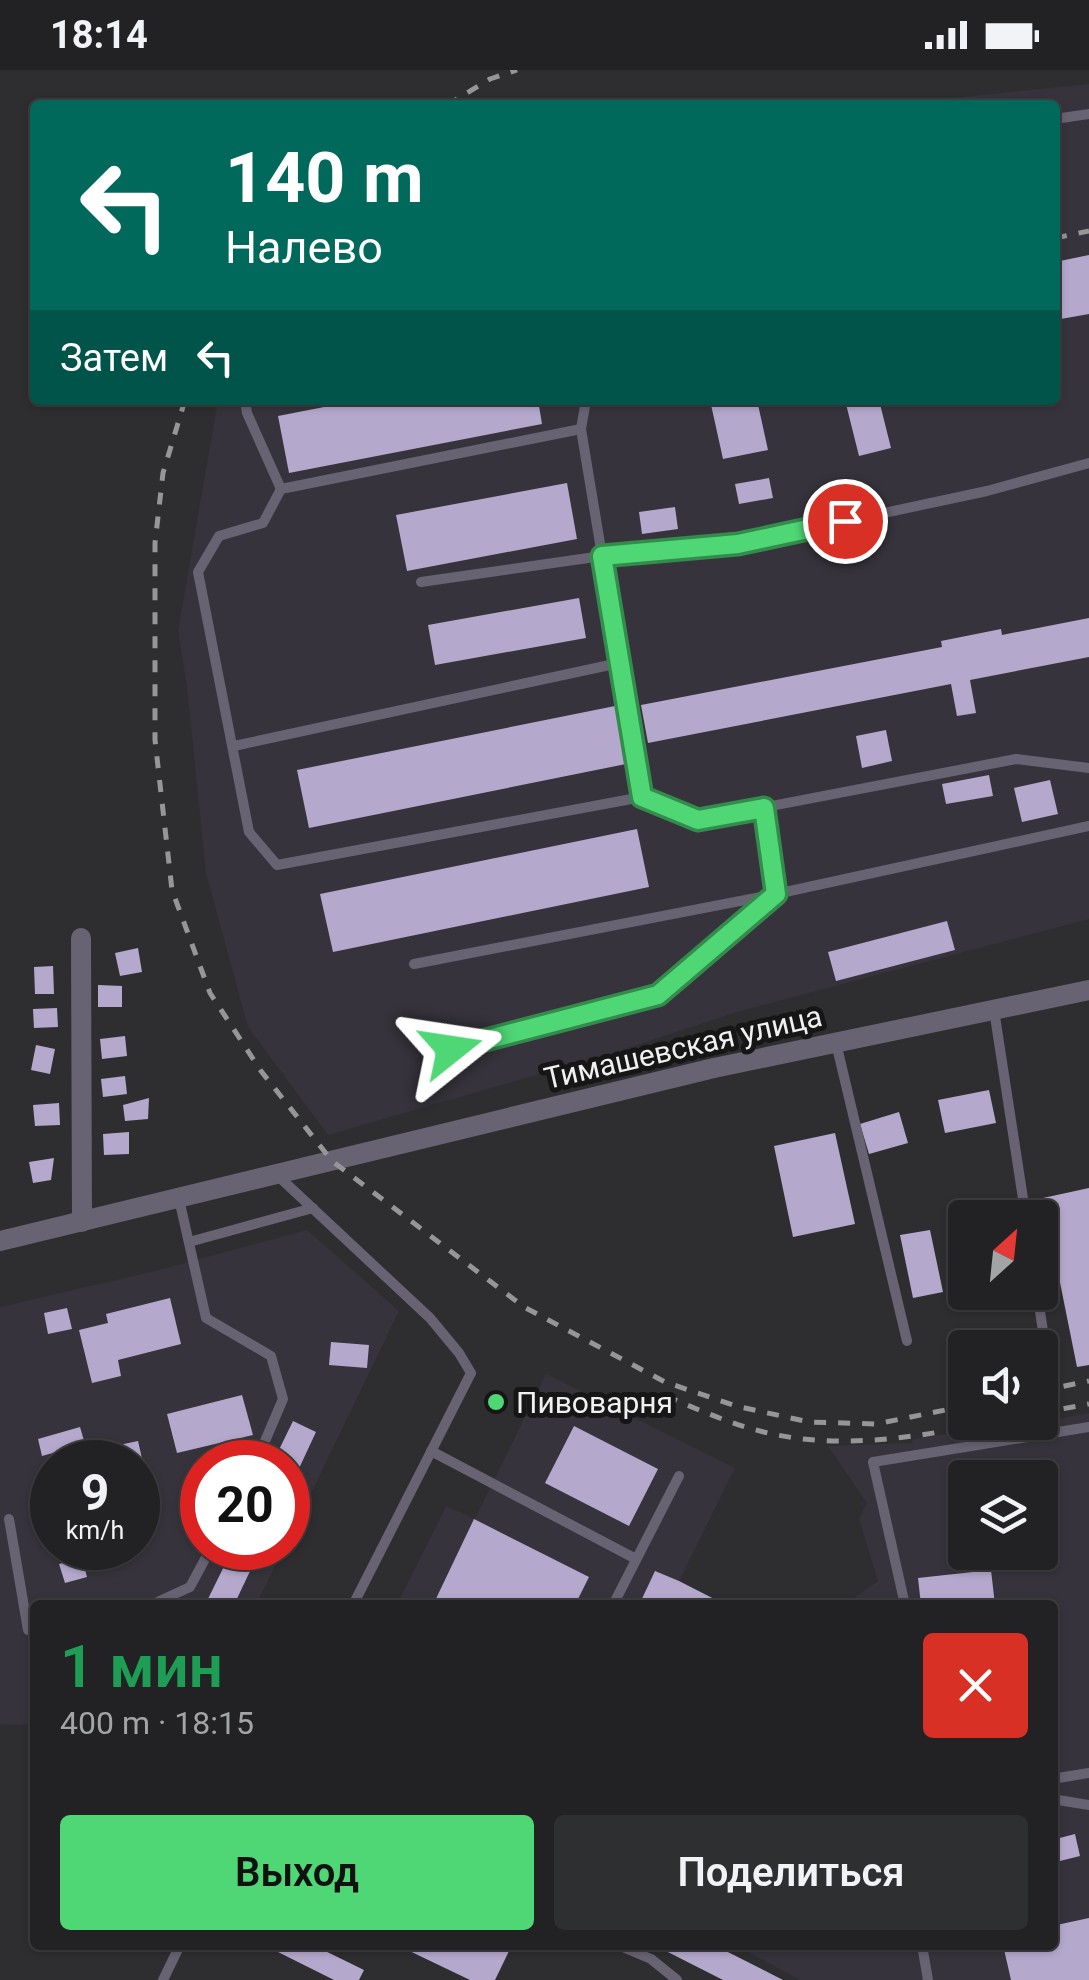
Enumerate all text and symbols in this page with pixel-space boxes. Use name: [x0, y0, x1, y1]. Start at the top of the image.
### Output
text: 18:14: [50, 13, 148, 57]
text: 140 m: [225, 137, 424, 219]
icon: left: [60, 140, 190, 270]
text: Налево: [225, 221, 383, 274]
icon: left: [188, 330, 243, 385]
text: Затем: [60, 336, 168, 380]
pin: [803, 479, 888, 564]
icon: arrive: [818, 494, 873, 549]
position arrow: [399, 997, 503, 1101]
street label: Тимашевская улица: [541, 998, 825, 1096]
north arrow: [948, 1200, 1058, 1310]
map controls: [948, 1200, 1058, 1570]
button: sound: [948, 1330, 1058, 1440]
place label: Пивоварня: [516, 1385, 673, 1420]
marker: Пивоварня: [485, 1391, 507, 1413]
speed limit sign: 20: [180, 1440, 310, 1570]
button: layers: [948, 1460, 1058, 1570]
text: 9: [81, 1464, 109, 1522]
text: km/h: [66, 1516, 124, 1545]
text: 1 мин: [60, 1631, 223, 1702]
button: close: [923, 1633, 1028, 1738]
text: 400 m · 18:15: [60, 1704, 254, 1742]
button: Выход: [60, 1815, 534, 1930]
button: Поделиться: [554, 1815, 1028, 1930]

